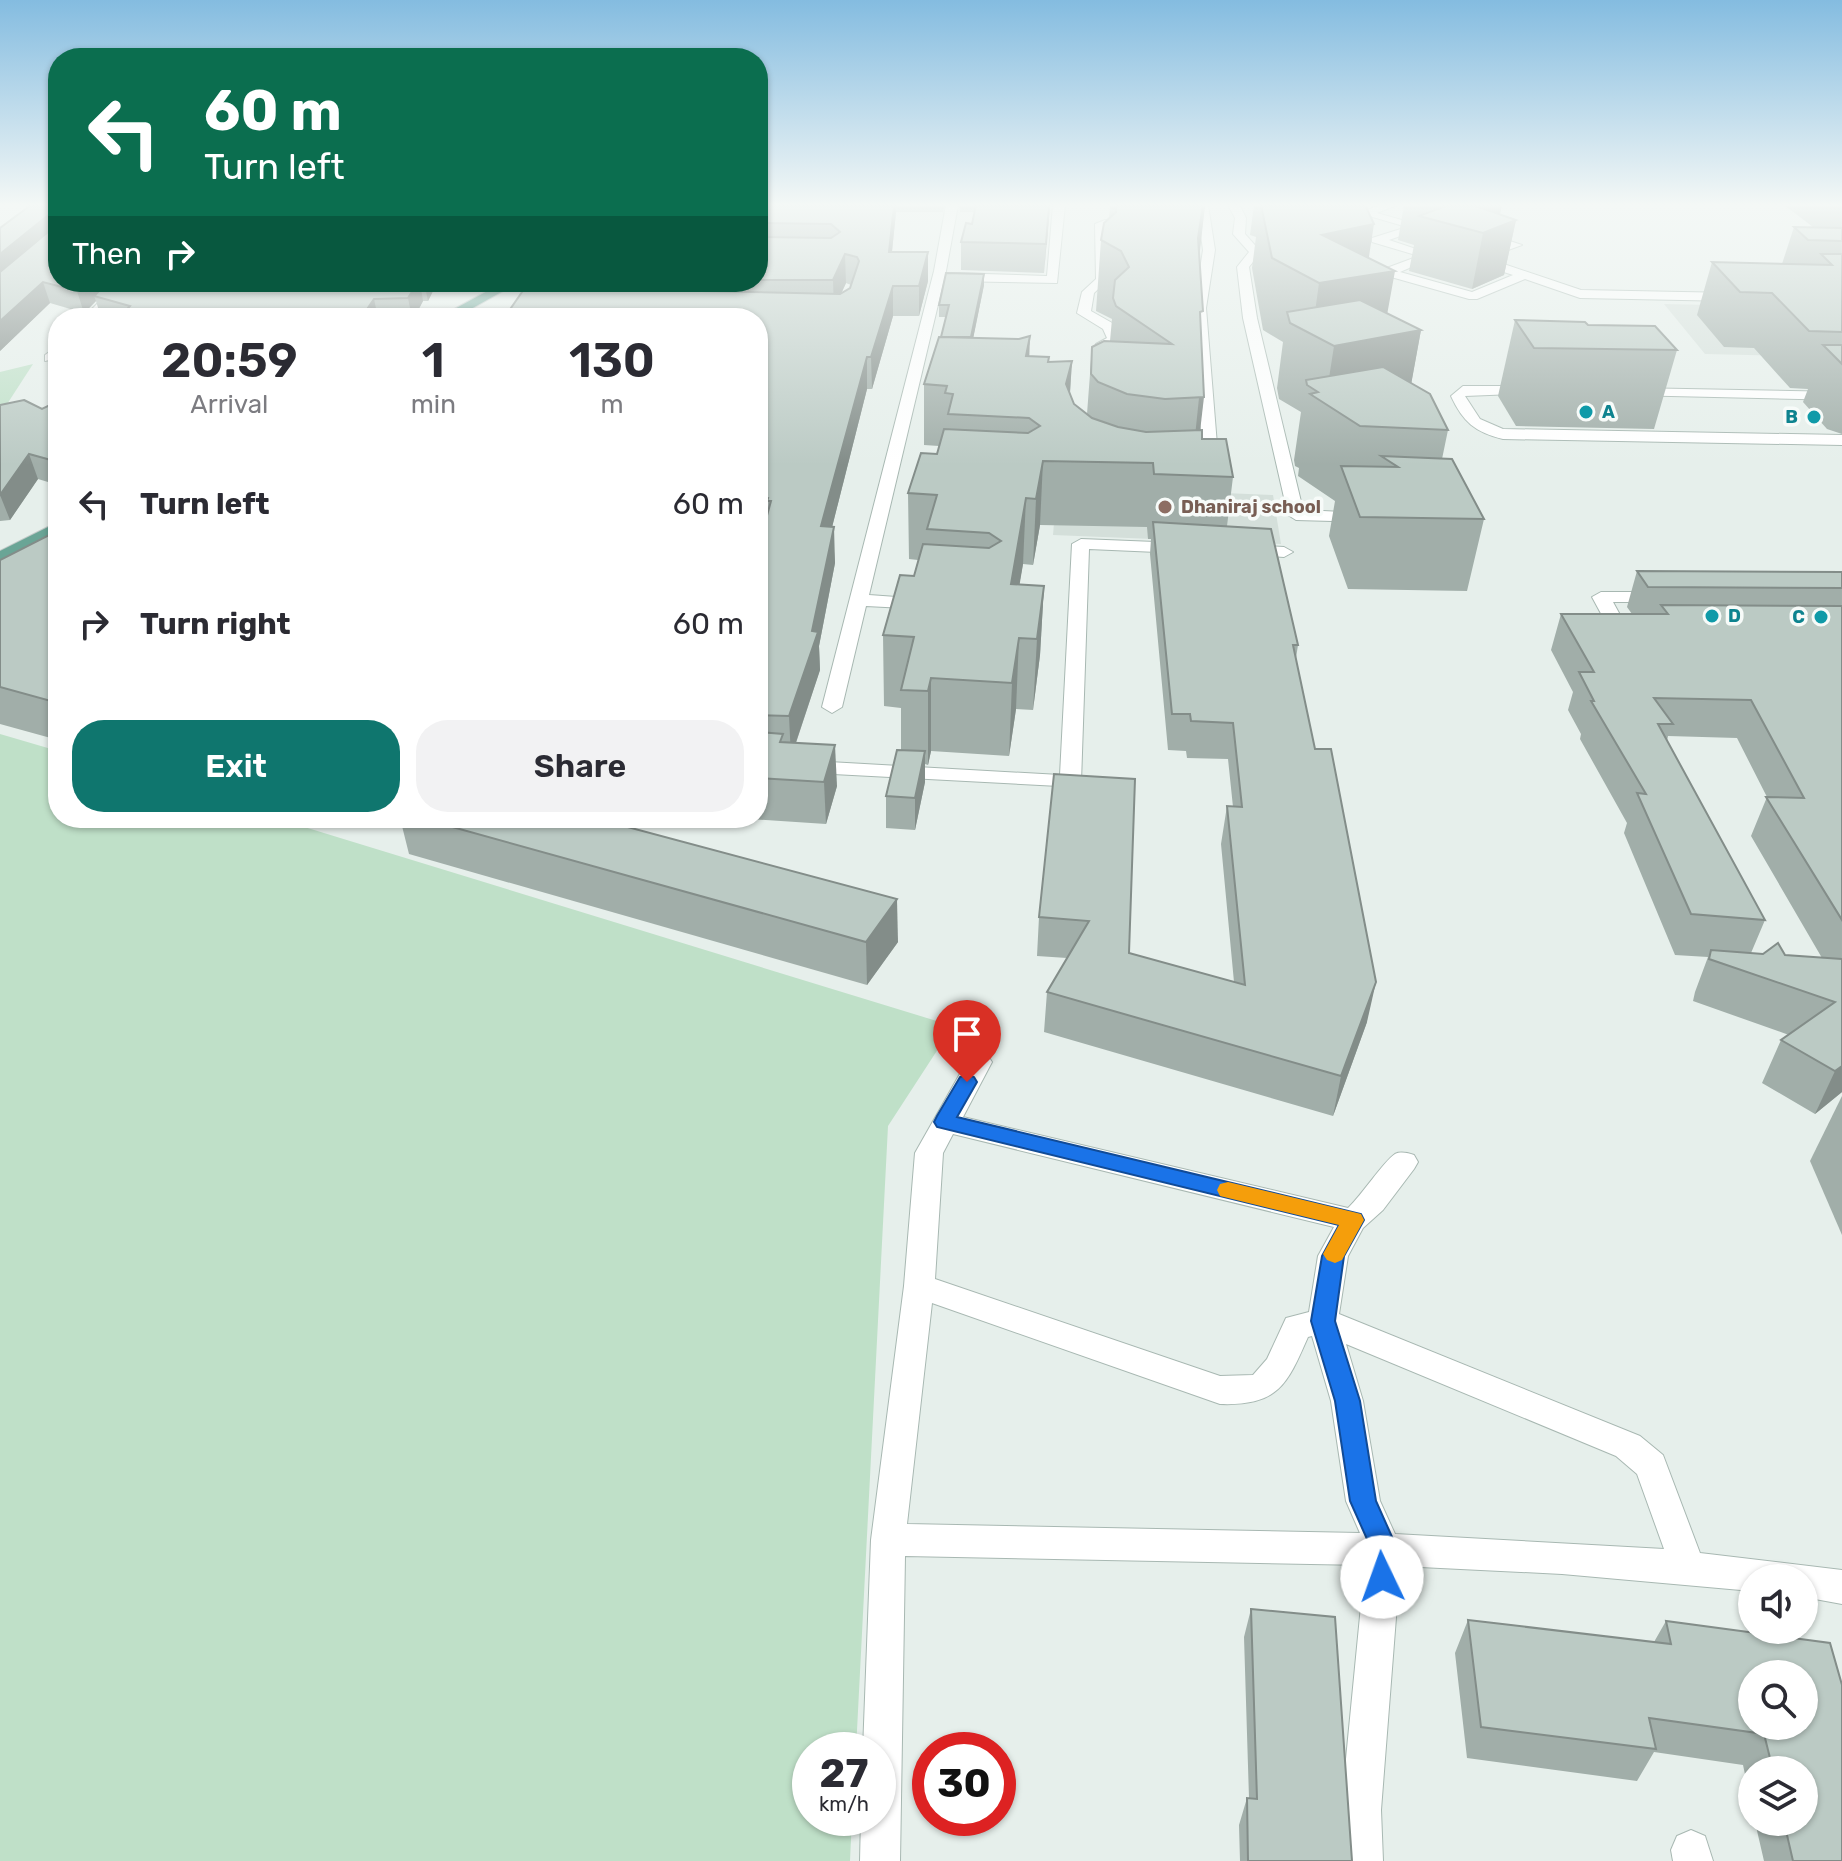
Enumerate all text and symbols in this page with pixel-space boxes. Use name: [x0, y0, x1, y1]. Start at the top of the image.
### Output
text: 60 m: [204, 78, 342, 144]
icon: left: [72, 80, 176, 184]
text: Turn left: [204, 145, 345, 188]
icon: right: [158, 232, 202, 276]
text: Then: [72, 236, 142, 272]
text: 20:59: [161, 332, 298, 389]
text: 1: [422, 332, 445, 389]
text: 130: [569, 332, 655, 389]
text: Arrival: [190, 389, 268, 420]
text: min: [411, 389, 456, 420]
text: m: [600, 389, 624, 420]
place label: A: [1602, 401, 1615, 423]
marker: A: [1577, 403, 1595, 421]
place label: B: [1785, 406, 1798, 428]
marker: B: [1805, 408, 1823, 426]
icon: left: [72, 482, 116, 526]
text: Turn left: [140, 486, 270, 522]
text: 60 m: [673, 486, 744, 522]
place label: Dhaniraj school: [1181, 496, 1321, 518]
marker: Dhaniraj school: [1156, 498, 1174, 516]
icon: right: [72, 602, 116, 646]
place label: D: [1728, 605, 1741, 627]
text: Turn right: [140, 606, 291, 642]
text: 60 m: [673, 606, 744, 642]
place label: C: [1792, 606, 1805, 628]
marker: D: [1703, 607, 1721, 625]
marker: C: [1812, 608, 1830, 626]
button: Exit: [72, 720, 400, 812]
button: Share: [416, 720, 744, 812]
pin: [933, 1000, 1001, 1082]
icon: arrive: [945, 1012, 989, 1056]
position arrow: [1340, 1535, 1424, 1619]
map controls: [1738, 1564, 1818, 1836]
button: sound: [1738, 1564, 1818, 1644]
button: search: [1738, 1660, 1818, 1740]
speed limit sign: 30: [912, 1732, 1016, 1836]
text: 27: [820, 1750, 868, 1797]
button: layers: [1738, 1756, 1818, 1836]
text: km/h: [819, 1792, 869, 1816]

